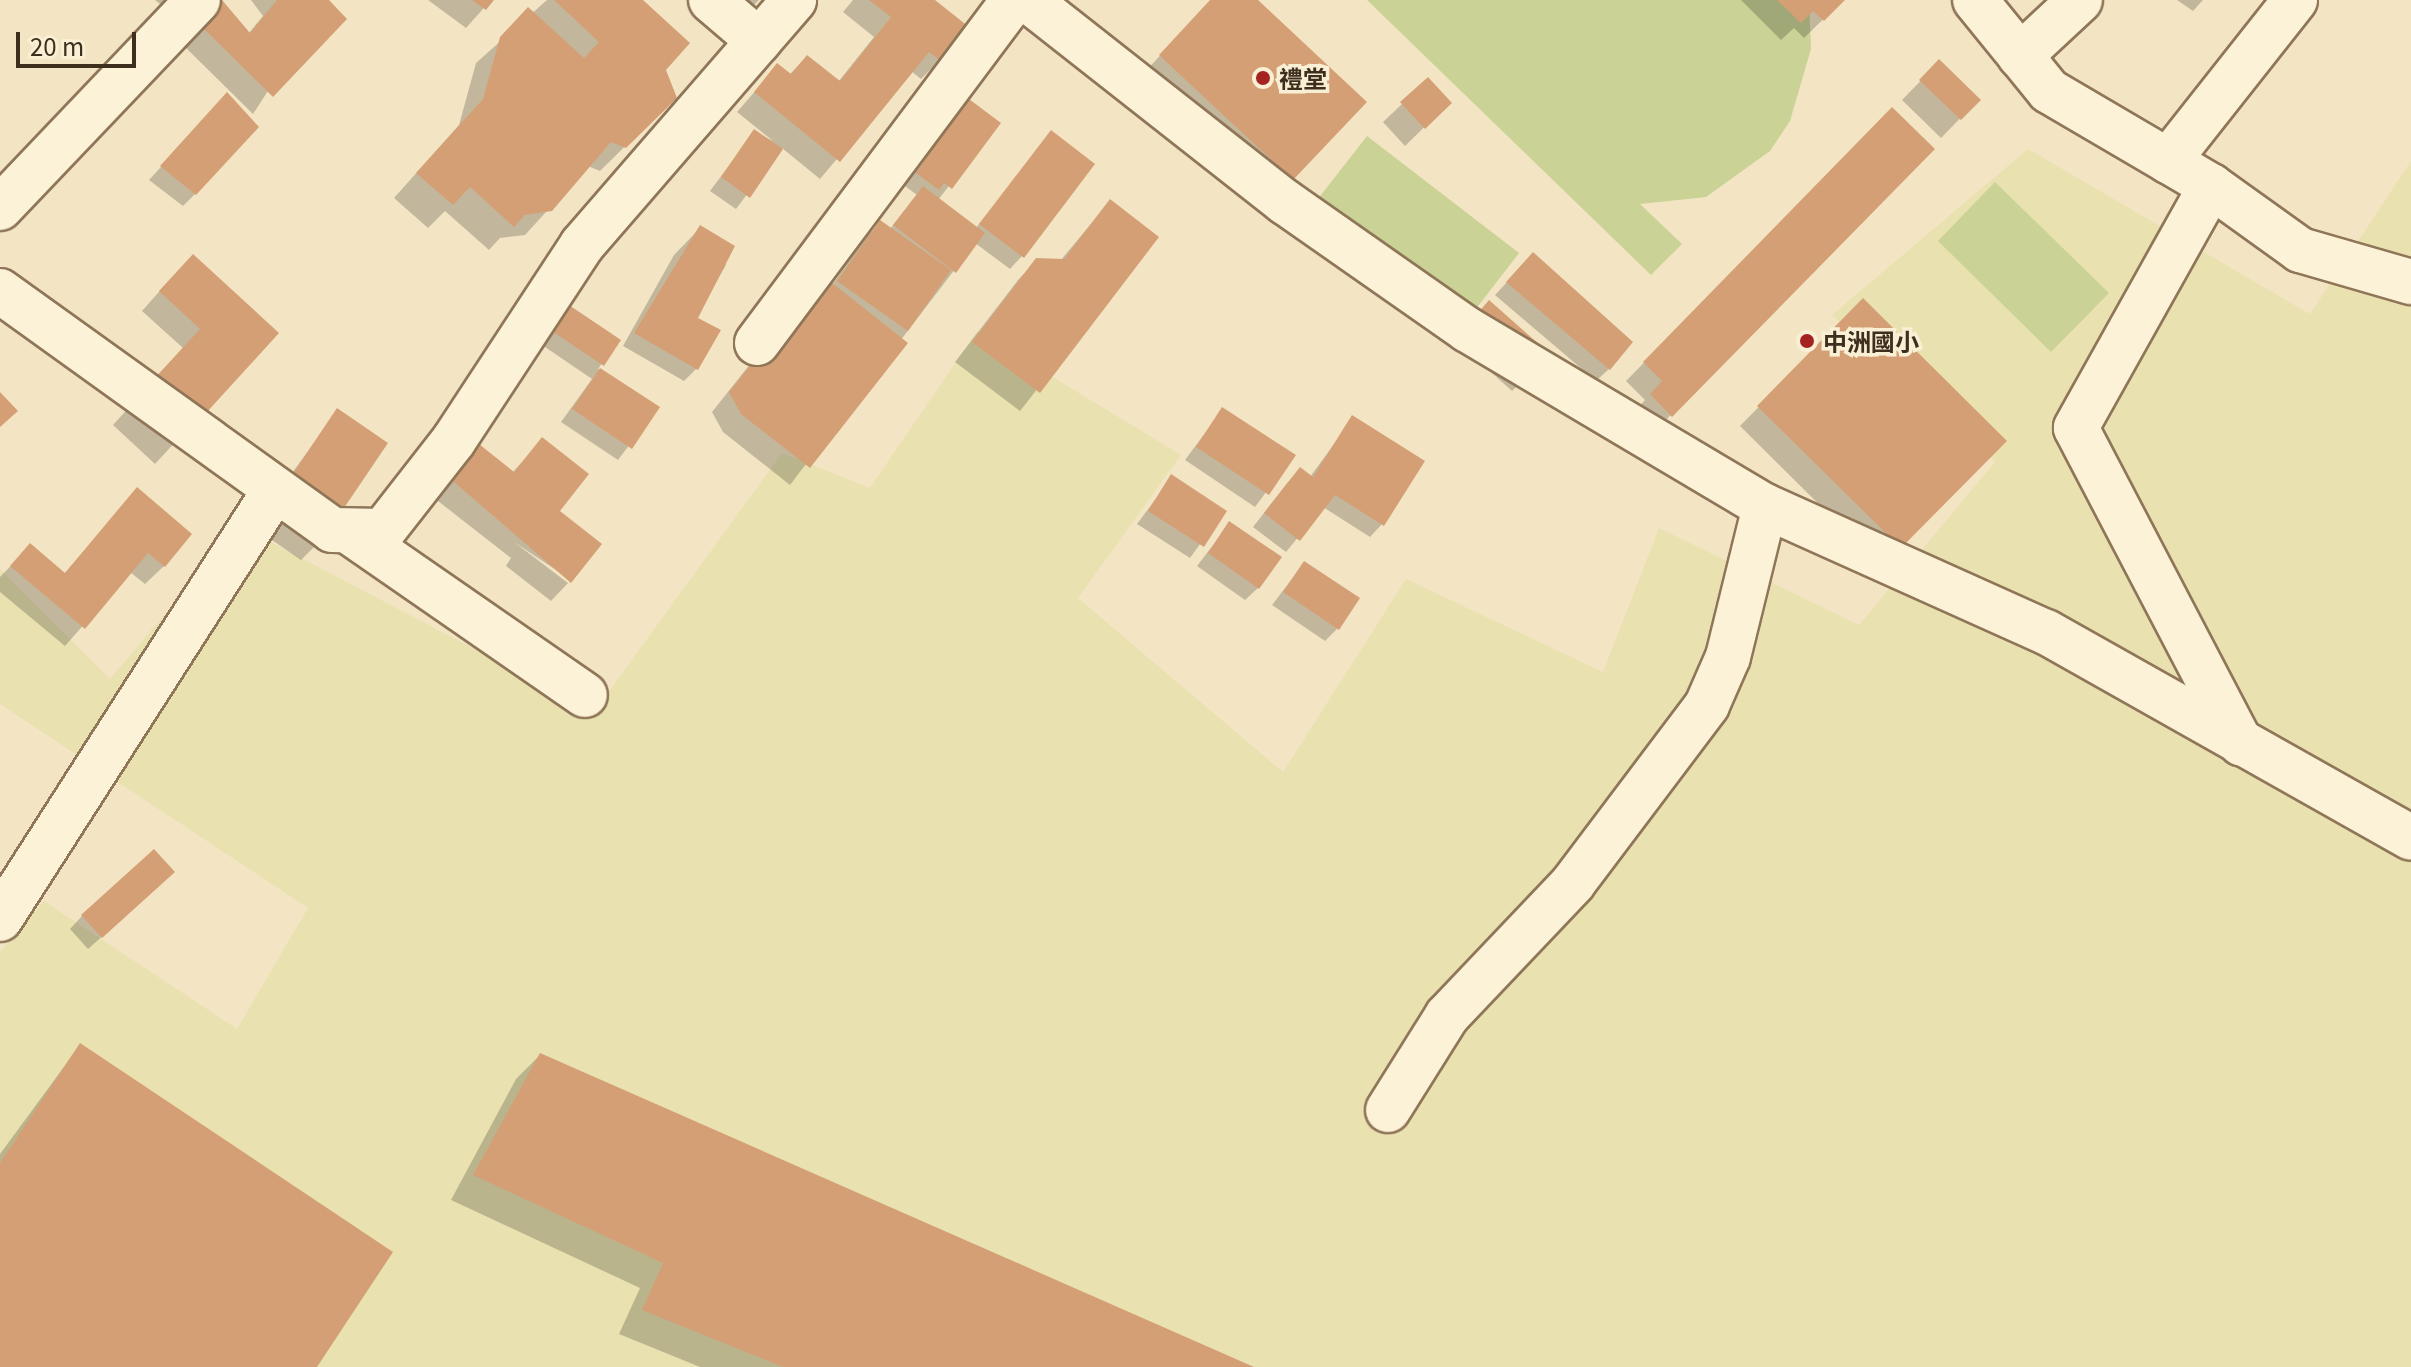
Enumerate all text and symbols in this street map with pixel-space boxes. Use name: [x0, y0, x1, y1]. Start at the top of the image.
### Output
scale bar: [20, 16, 140, 66]
text: 20 m: [30, 28, 84, 63]
place label: 禮堂: [1279, 64, 1327, 92]
marker: 禮堂: [1254, 69, 1272, 87]
place label: 中洲國小: [1823, 327, 1919, 355]
marker: 中洲國小: [1798, 332, 1816, 350]

